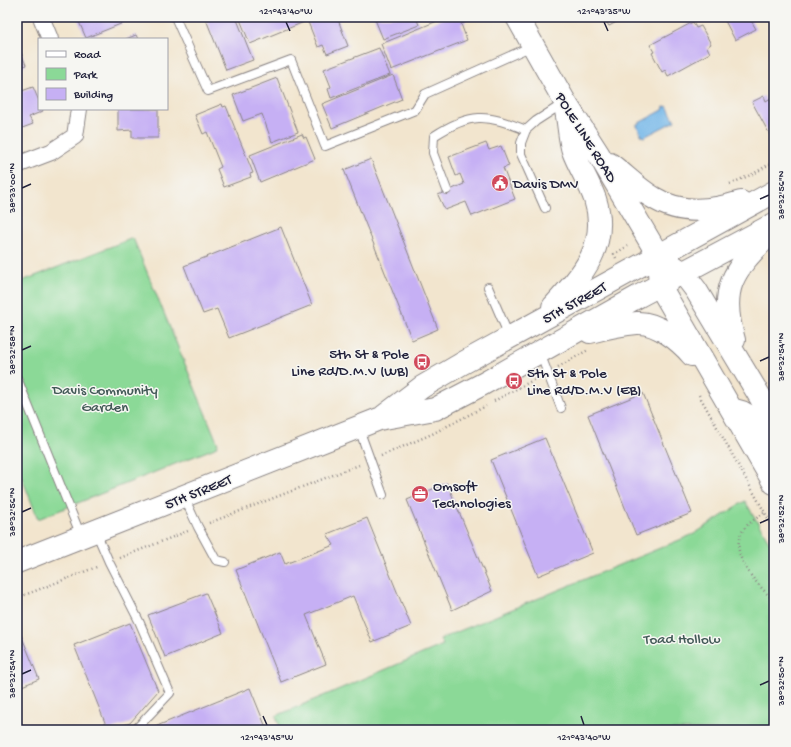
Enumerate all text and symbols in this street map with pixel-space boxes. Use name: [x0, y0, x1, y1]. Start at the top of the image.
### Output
text: 121°43'40"W: [258, 6, 313, 18]
text: 121°43'35"W: [576, 6, 631, 18]
legend: [38, 38, 168, 110]
text: Road: [74, 49, 101, 63]
text: Park: [73, 69, 99, 83]
text: Building: [73, 89, 113, 103]
street label: POLE LINE ROAD: [550, 89, 620, 187]
text: 38°33'00"N: [7, 162, 19, 214]
text: 38°32'56"N: [776, 170, 788, 220]
public building icon: Davis DMV: [490, 173, 510, 193]
place label: Davis DMV: [512, 176, 579, 194]
street label: 5TH STREET: [540, 278, 611, 329]
text: 38°32'58"N: [7, 325, 19, 376]
text: 38°32'54"N: [776, 332, 788, 382]
place label: 5th St & Pole Line Rd/D.M.V (WB): [291, 346, 409, 381]
bus stop icon: 5th St & Pole Line Rd/D.M.V (WB): [412, 352, 432, 372]
place label: 5th St & Pole Line Rd/D.M.V (EB): [527, 365, 641, 400]
bus stop icon: 5th St & Pole Line Rd/D.M.V (EB): [504, 371, 524, 391]
park label: Davis Community Garden: [51, 382, 158, 417]
street label: 5TH STREET: [163, 471, 236, 514]
place label: Omsoft Technologies: [432, 478, 511, 513]
office icon: Omsoft Technologies: [410, 484, 430, 504]
text: 38°32'56"N: [7, 487, 19, 537]
text: 38°32'52"N: [776, 494, 788, 544]
park label: Toad Hollow: [643, 631, 721, 649]
text: 38°32'54"N: [7, 649, 19, 699]
text: 38°32'50"N: [776, 656, 788, 707]
text: 121°43'45"W: [240, 732, 294, 744]
text: 121°43'40"W: [556, 732, 611, 744]

